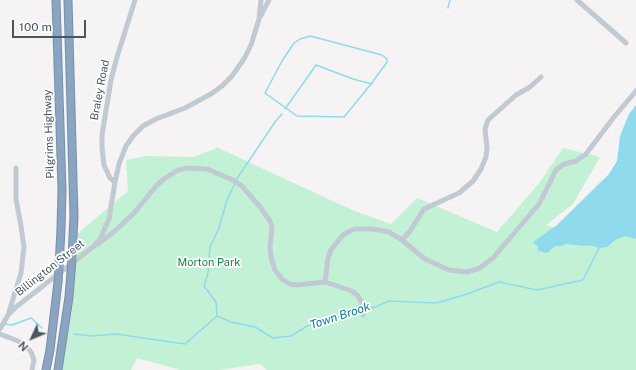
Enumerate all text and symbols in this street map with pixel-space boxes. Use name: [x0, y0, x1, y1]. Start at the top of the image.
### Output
scale bar: [14, 12, 88, 38]
text: 100 m: [19, 20, 52, 34]
street label: Braley Road: [88, 59, 112, 121]
street label: Pilgrims Highway: [41, 89, 57, 179]
street label: Billington Street: [13, 237, 87, 299]
park label: Morton Park: [178, 256, 240, 270]
water label: Town Brook: [308, 299, 372, 333]
north arrow: [12, 318, 52, 358]
text: N: [16, 339, 31, 354]

